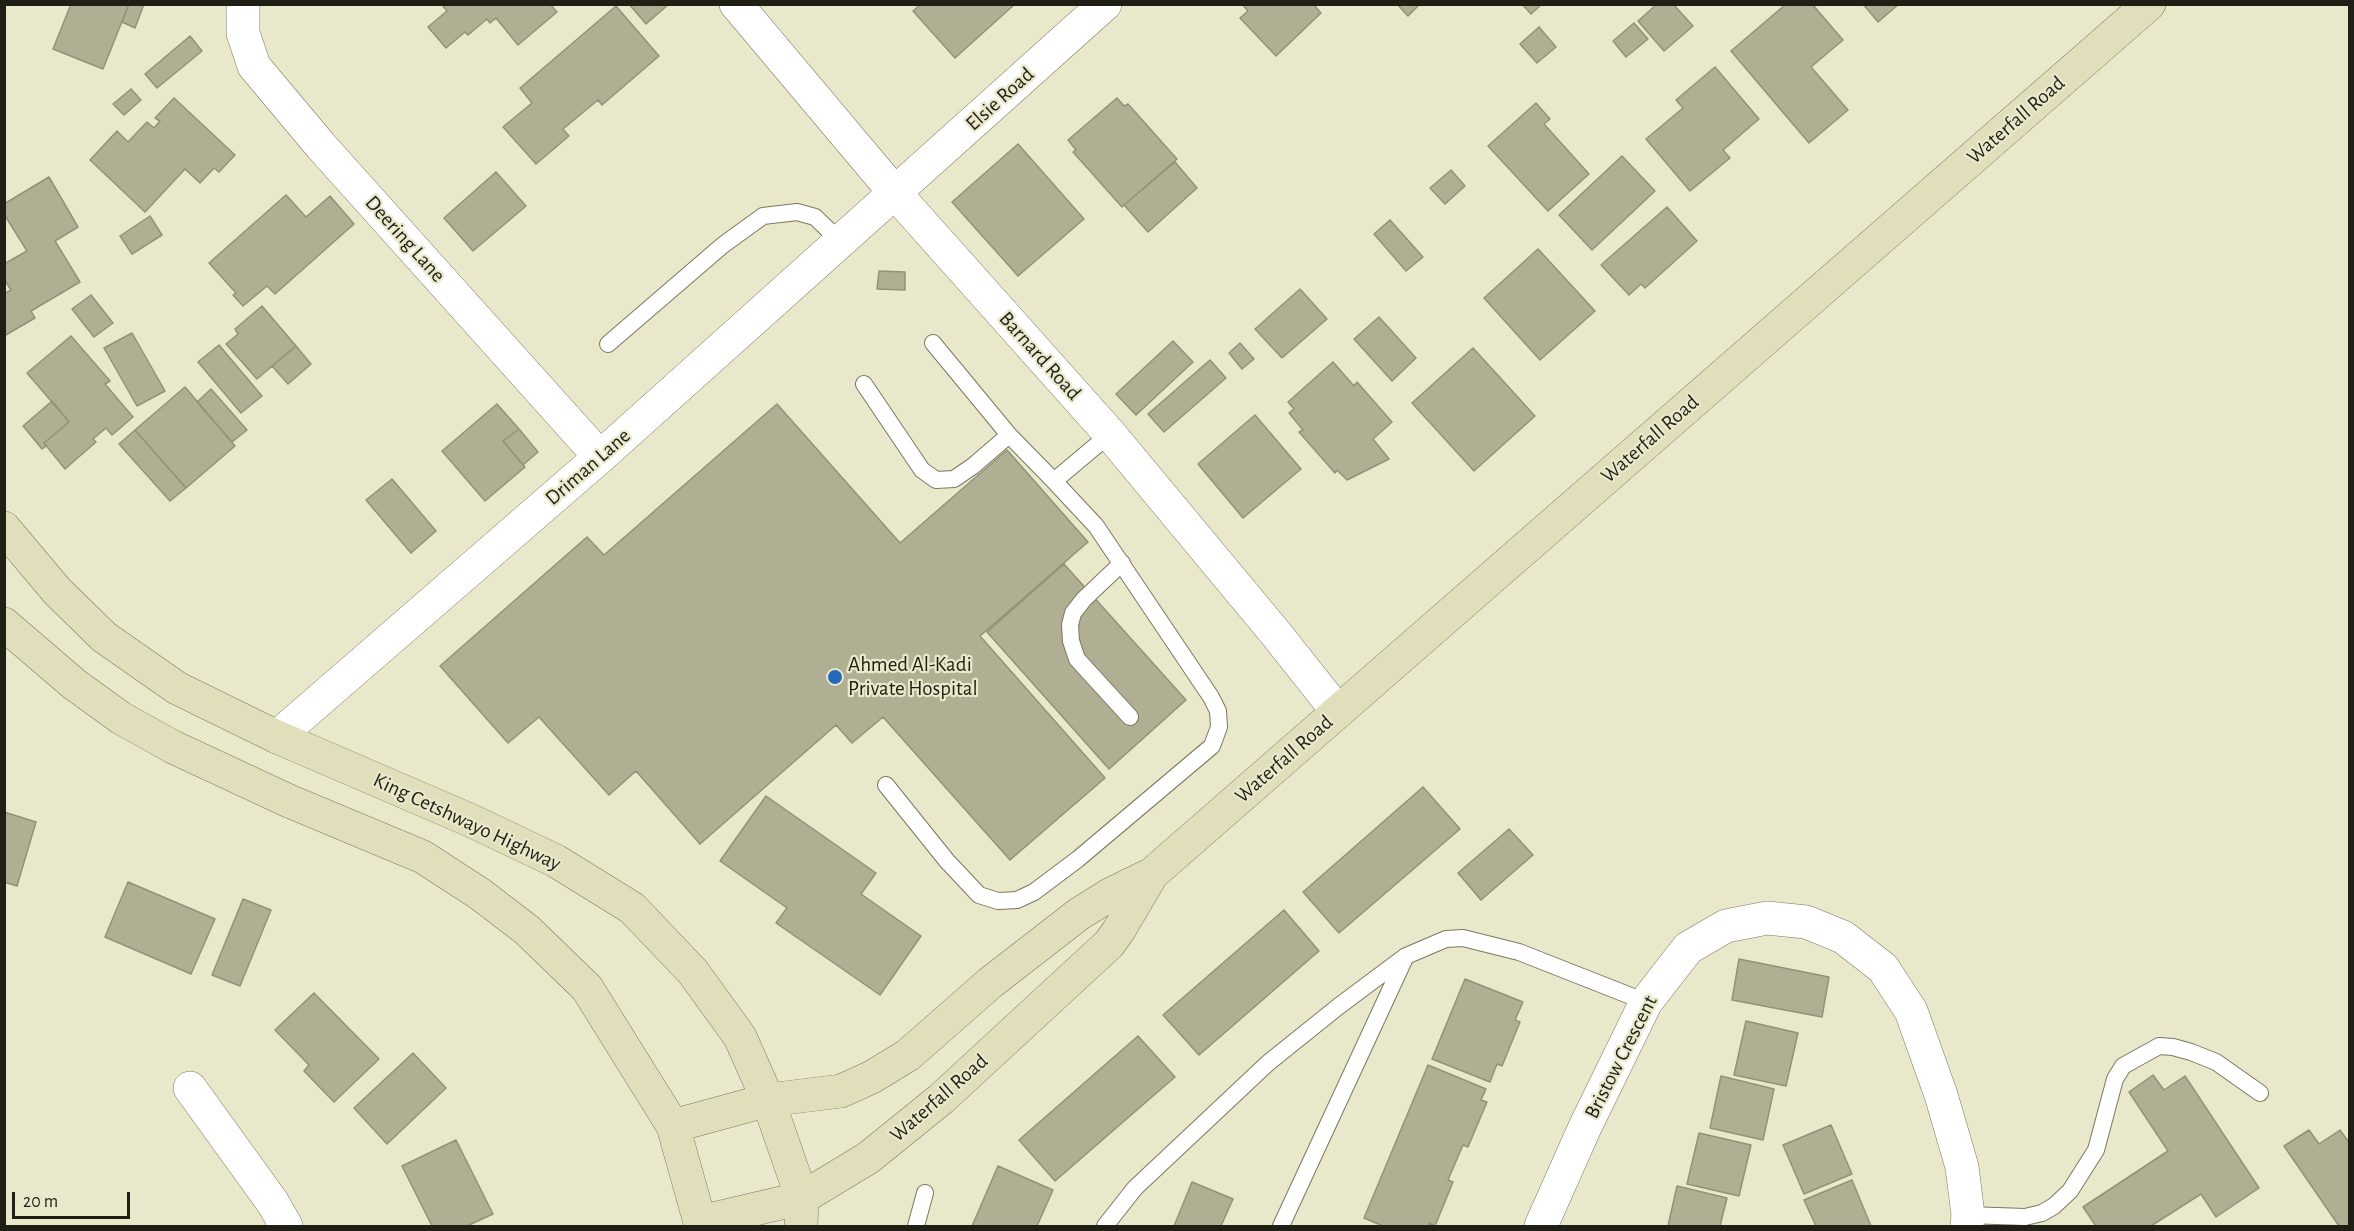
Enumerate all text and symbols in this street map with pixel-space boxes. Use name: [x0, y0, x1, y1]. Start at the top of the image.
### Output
street label: Elsie Road: [961, 62, 1039, 136]
street label: Waterfall Road: [1962, 71, 2070, 169]
street label: Deering Lane: [359, 190, 451, 288]
street label: Barnard Road: [994, 306, 1086, 406]
street label: Waterfall Road: [1596, 390, 1704, 488]
street label: Driman Lane: [540, 423, 636, 511]
place label: Ahmed Al-Kadi Private Hospital: [848, 652, 978, 702]
marker: Ahmed Al-Kadi Private Hospital: [826, 668, 844, 686]
street label: Waterfall Road: [1230, 710, 1338, 808]
street label: King Cetshwayo Highway: [369, 767, 565, 877]
street label: Bristow Crescent: [1579, 991, 1663, 1123]
street label: Waterfall Road: [885, 1049, 993, 1147]
scale bar: [15, 1180, 134, 1218]
text: 20 m: [23, 1193, 58, 1211]

